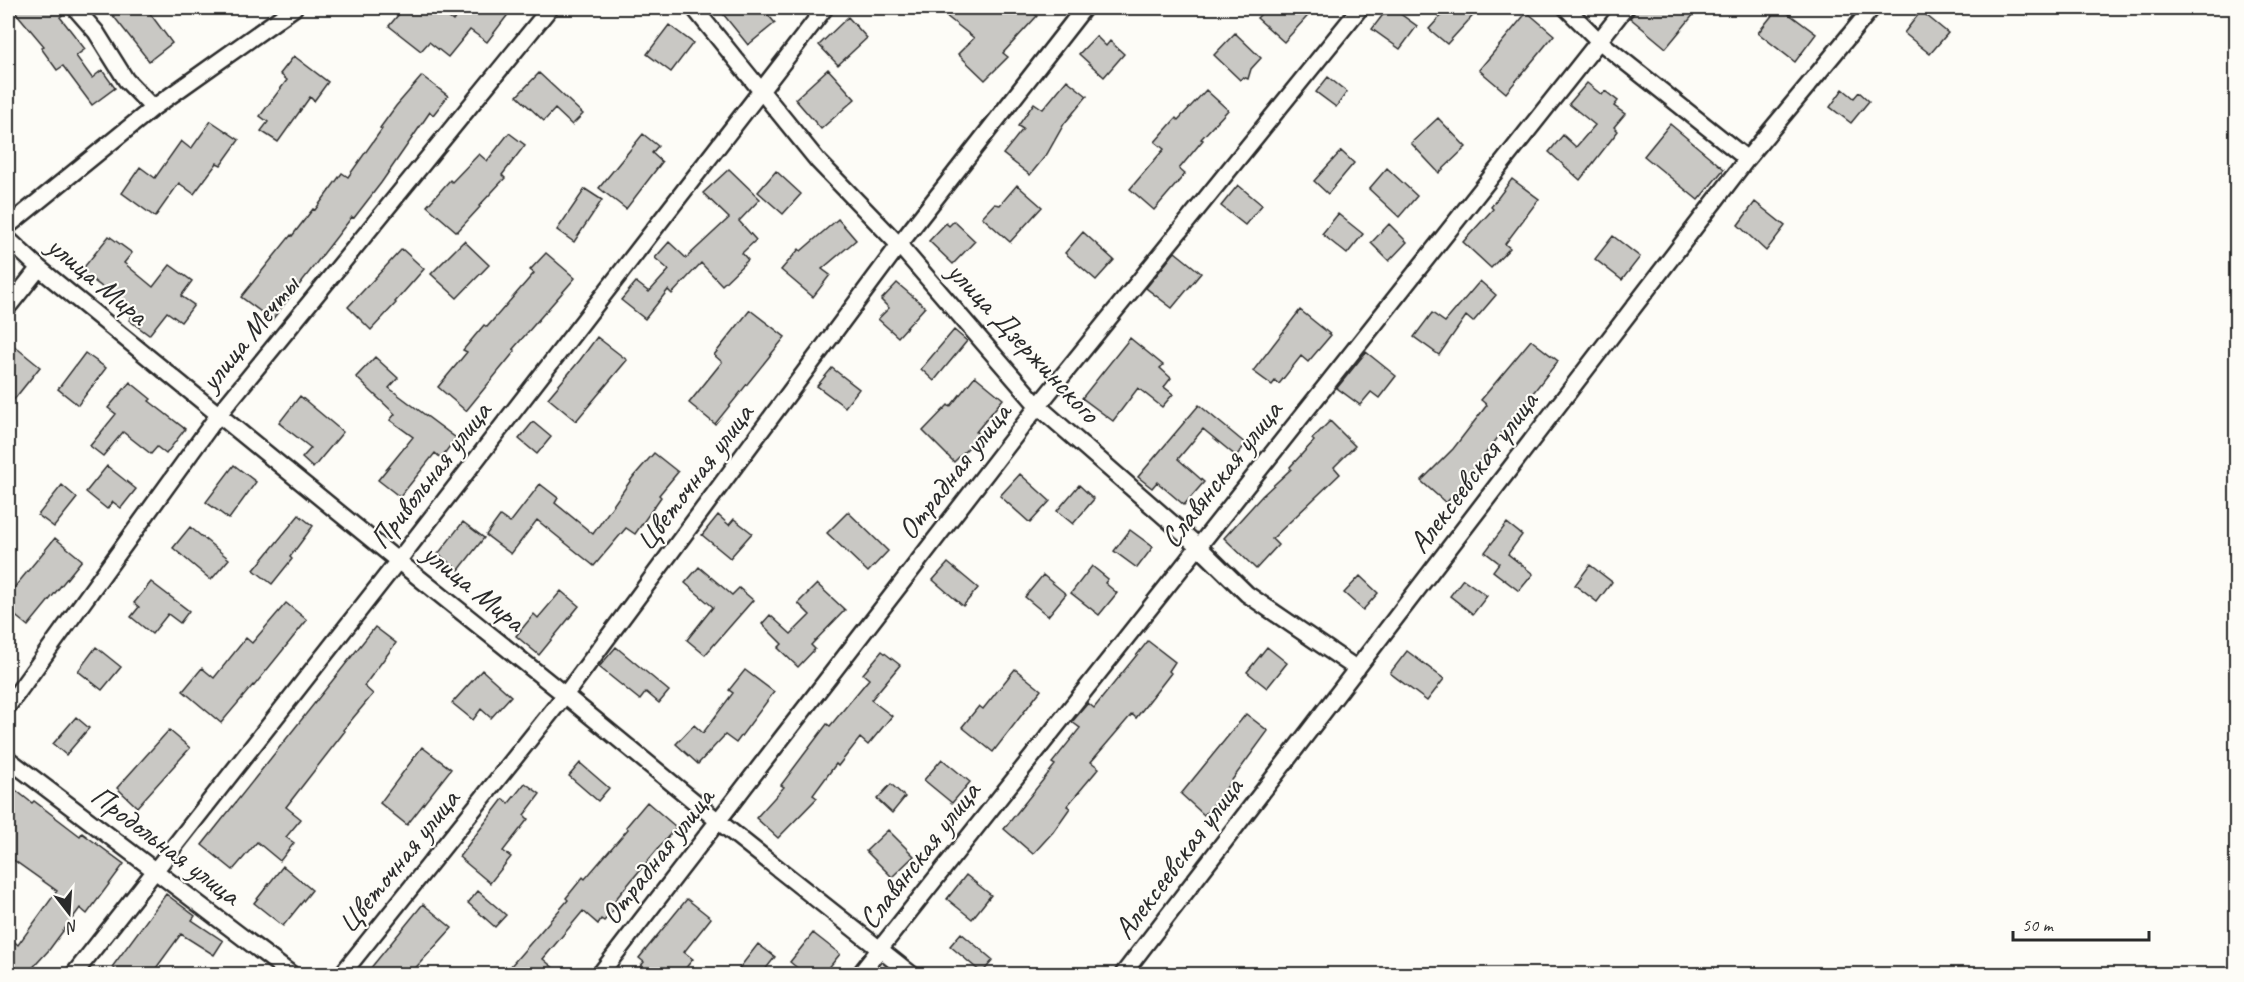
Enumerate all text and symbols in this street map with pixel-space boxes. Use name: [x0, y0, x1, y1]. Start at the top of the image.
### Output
street label: улица Мира: [38, 225, 158, 335]
street label: улица Дзержинского: [938, 252, 1110, 432]
street label: улица Мечты: [190, 266, 308, 400]
street label: Алексеевская улица: [1400, 382, 1547, 560]
street label: Славянская улица: [1152, 391, 1292, 555]
street label: Привольная улица: [361, 392, 501, 556]
street label: Отрадная улица: [889, 393, 1021, 547]
street label: Цветочная улица: [626, 394, 763, 558]
street label: улица Мира: [414, 533, 534, 641]
street label: Алексеевская улица: [1105, 768, 1252, 946]
street label: Славянская улица: [850, 772, 990, 936]
street label: Продольная улица: [84, 776, 250, 915]
street label: Отрадная улица: [592, 778, 724, 932]
street label: Цветочная улица: [328, 780, 469, 941]
north arrow: [39, 883, 99, 943]
scale bar: [2013, 904, 2150, 942]
text: 50 m: [2022, 914, 2055, 936]
text: N: [62, 915, 81, 938]

